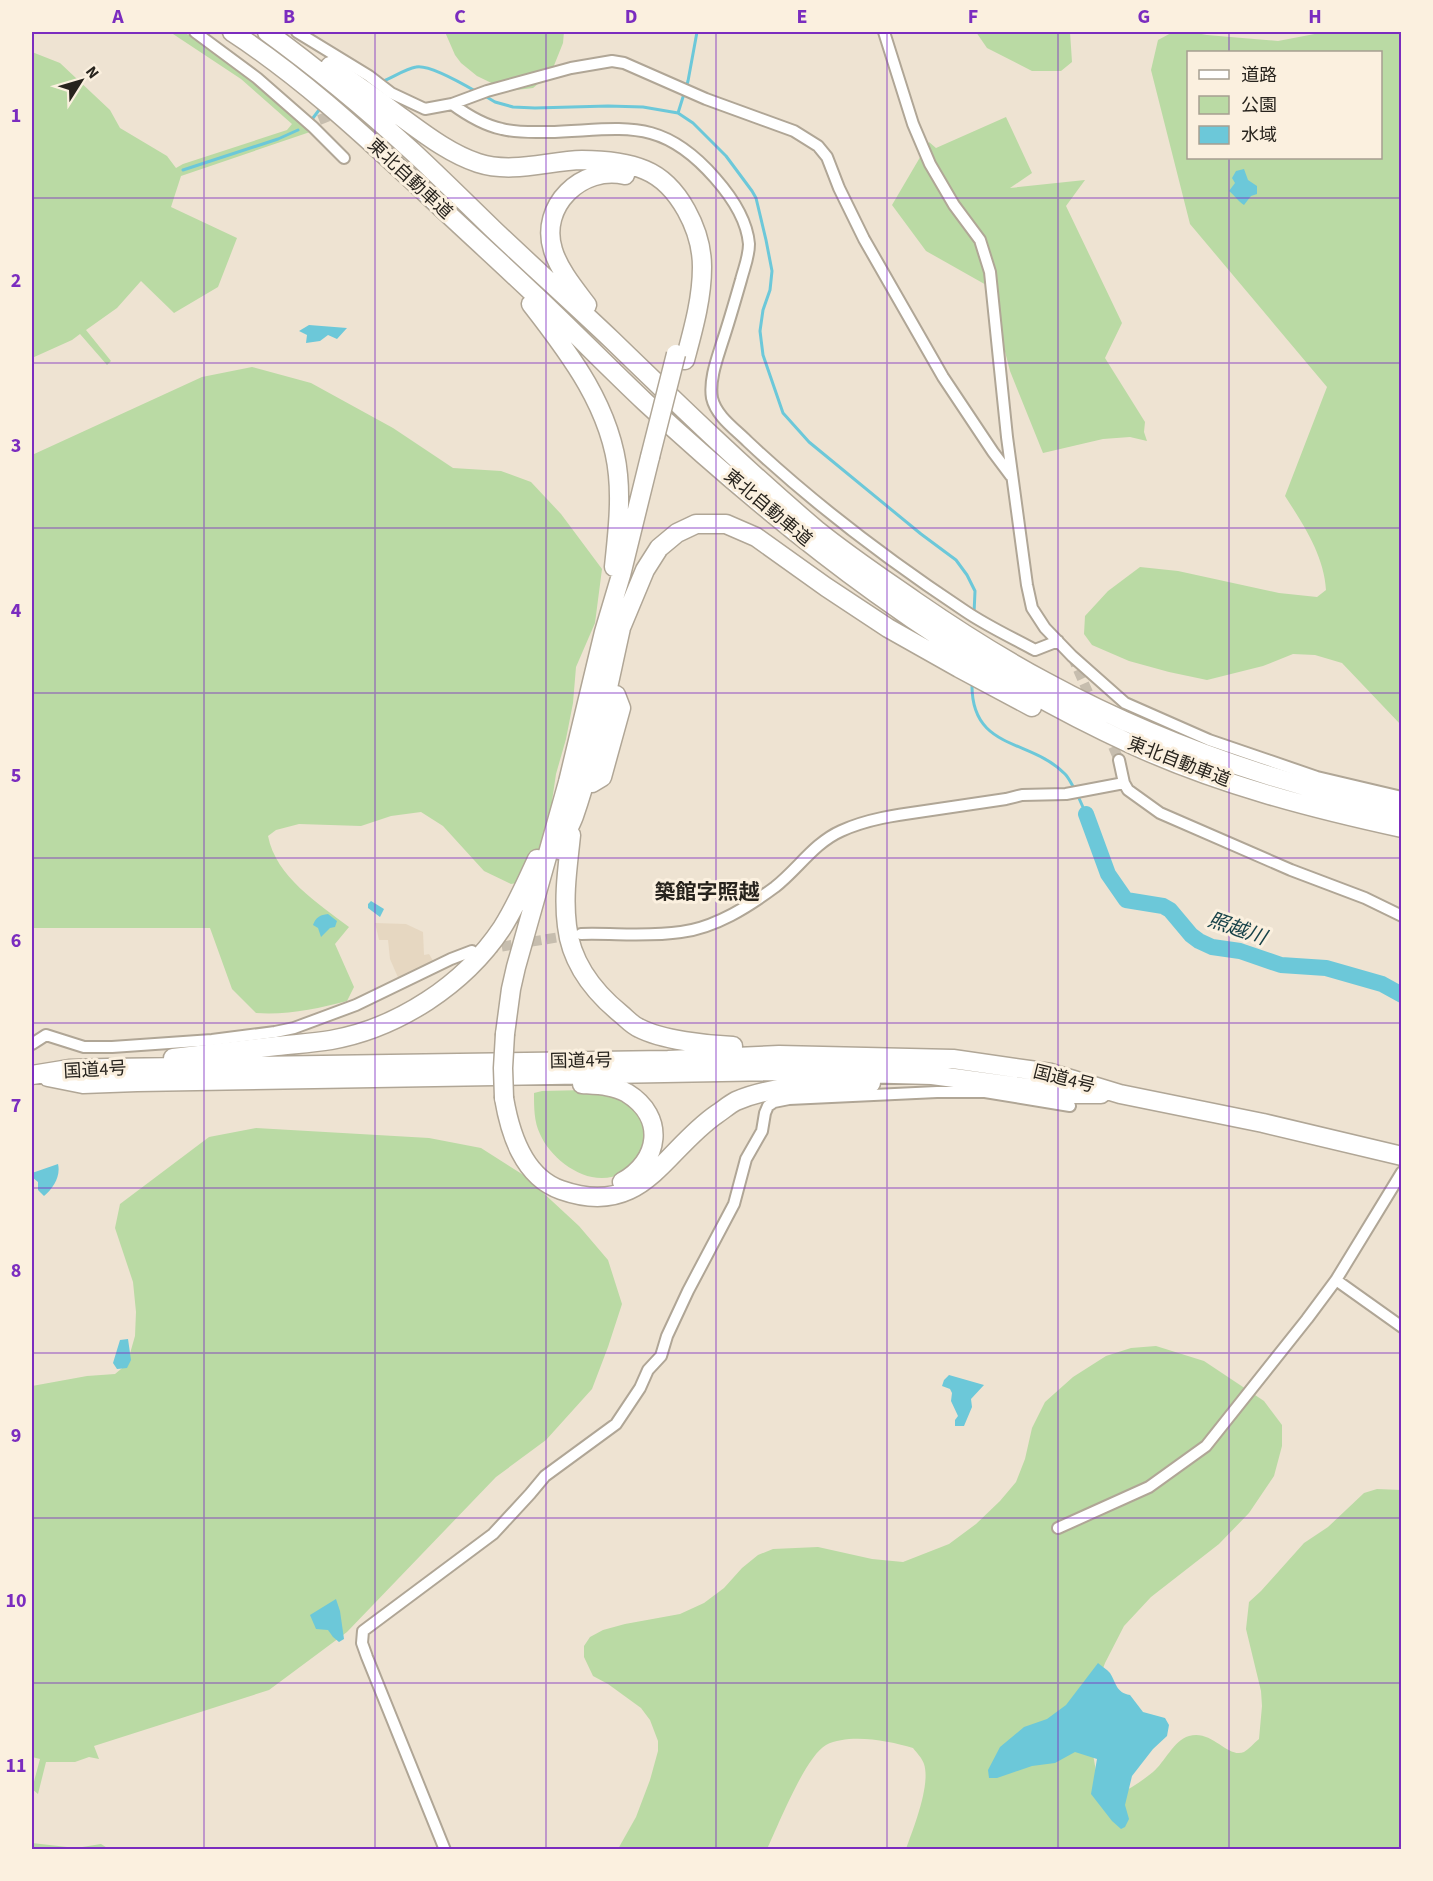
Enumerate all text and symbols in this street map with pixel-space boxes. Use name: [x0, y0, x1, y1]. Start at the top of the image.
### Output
text: A: [111, 3, 124, 31]
text: B: [283, 3, 295, 31]
text: C: [454, 3, 466, 31]
text: D: [625, 3, 637, 31]
text: E: [797, 3, 807, 31]
text: F: [968, 3, 978, 31]
text: G: [1138, 3, 1150, 31]
text: H: [1308, 3, 1322, 31]
north arrow: [51, 51, 111, 111]
legend: [1187, 51, 1382, 159]
text: N: [80, 62, 104, 83]
text: 道路: [1241, 63, 1277, 88]
text: 公園: [1241, 93, 1277, 118]
text: 1: [11, 102, 21, 130]
text: 水域: [1241, 123, 1277, 148]
street label: 東北自動車道: [362, 133, 458, 225]
text: 2: [11, 267, 21, 295]
text: 3: [11, 432, 21, 460]
street label: 東北自動車道: [719, 464, 817, 552]
text: 4: [11, 597, 22, 625]
street label: 東北自動車道: [1124, 731, 1234, 793]
text: 5: [11, 762, 21, 790]
district label: 築館字照越: [655, 877, 760, 907]
water label: 照越川: [1204, 906, 1272, 953]
text: 6: [11, 927, 21, 955]
street label: 国道4号: [549, 1048, 613, 1074]
street label: 国道4号: [63, 1056, 127, 1084]
street label: 国道4号: [1030, 1059, 1098, 1099]
text: 7: [11, 1092, 21, 1120]
text: 8: [11, 1257, 21, 1285]
text: 9: [11, 1422, 21, 1450]
text: 10: [5, 1587, 27, 1615]
text: 11: [5, 1752, 27, 1780]

